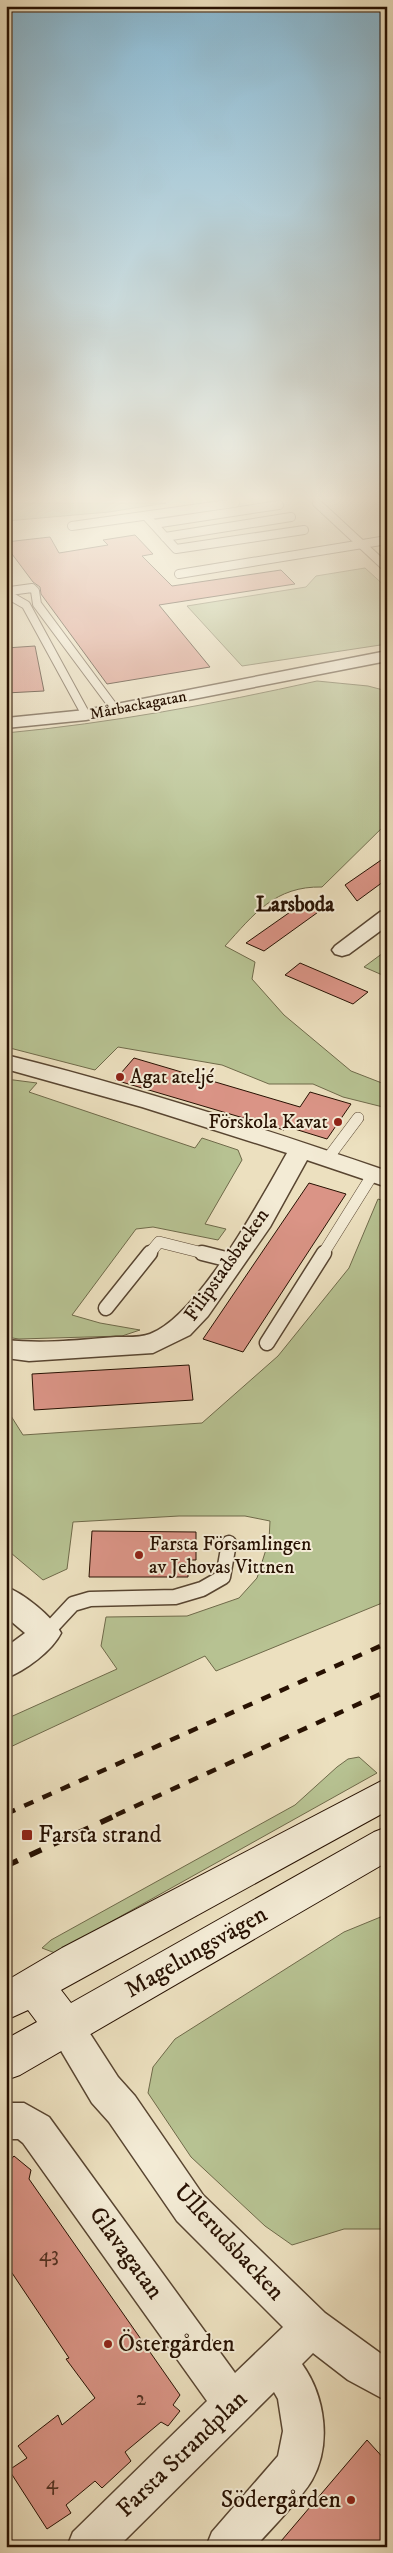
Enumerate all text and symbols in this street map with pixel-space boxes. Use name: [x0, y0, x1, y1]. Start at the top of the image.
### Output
street label: Mårbackagatan: [88, 686, 189, 724]
district label: Larsboda: [256, 892, 335, 918]
place label: Agat ateljé: [130, 1065, 215, 1090]
marker: Agat ateljé: [114, 1071, 126, 1083]
place label: Förskola Kavat: [208, 1110, 328, 1135]
marker: Förskola Kavat: [332, 1116, 344, 1128]
street label: Filipstadsbacken: [179, 1203, 275, 1326]
place label: Farsta Församlingen av Jehovas Vittnen: [149, 1532, 312, 1580]
marker: Farsta Församlingen av Jehovas Vittnen: [133, 1549, 145, 1561]
place label: Farsta strand: [38, 1820, 161, 1850]
marker: Farsta strand: [20, 1828, 34, 1842]
street label: Magelungsvägen: [119, 1899, 273, 2005]
street label: Ullerudsbacken: [167, 2177, 291, 2307]
street label: Glavagatan: [82, 2201, 170, 2306]
house number: 43: [39, 2242, 59, 2268]
place label: Östergården: [118, 2329, 235, 2359]
marker: Östergården: [102, 2338, 114, 2350]
street label: Farsta Strandplan: [110, 2384, 254, 2524]
house number: 2: [136, 2386, 147, 2412]
house number: 4: [46, 2470, 59, 2496]
place label: Södergården: [221, 2485, 341, 2515]
marker: Södergården: [345, 2494, 357, 2506]

